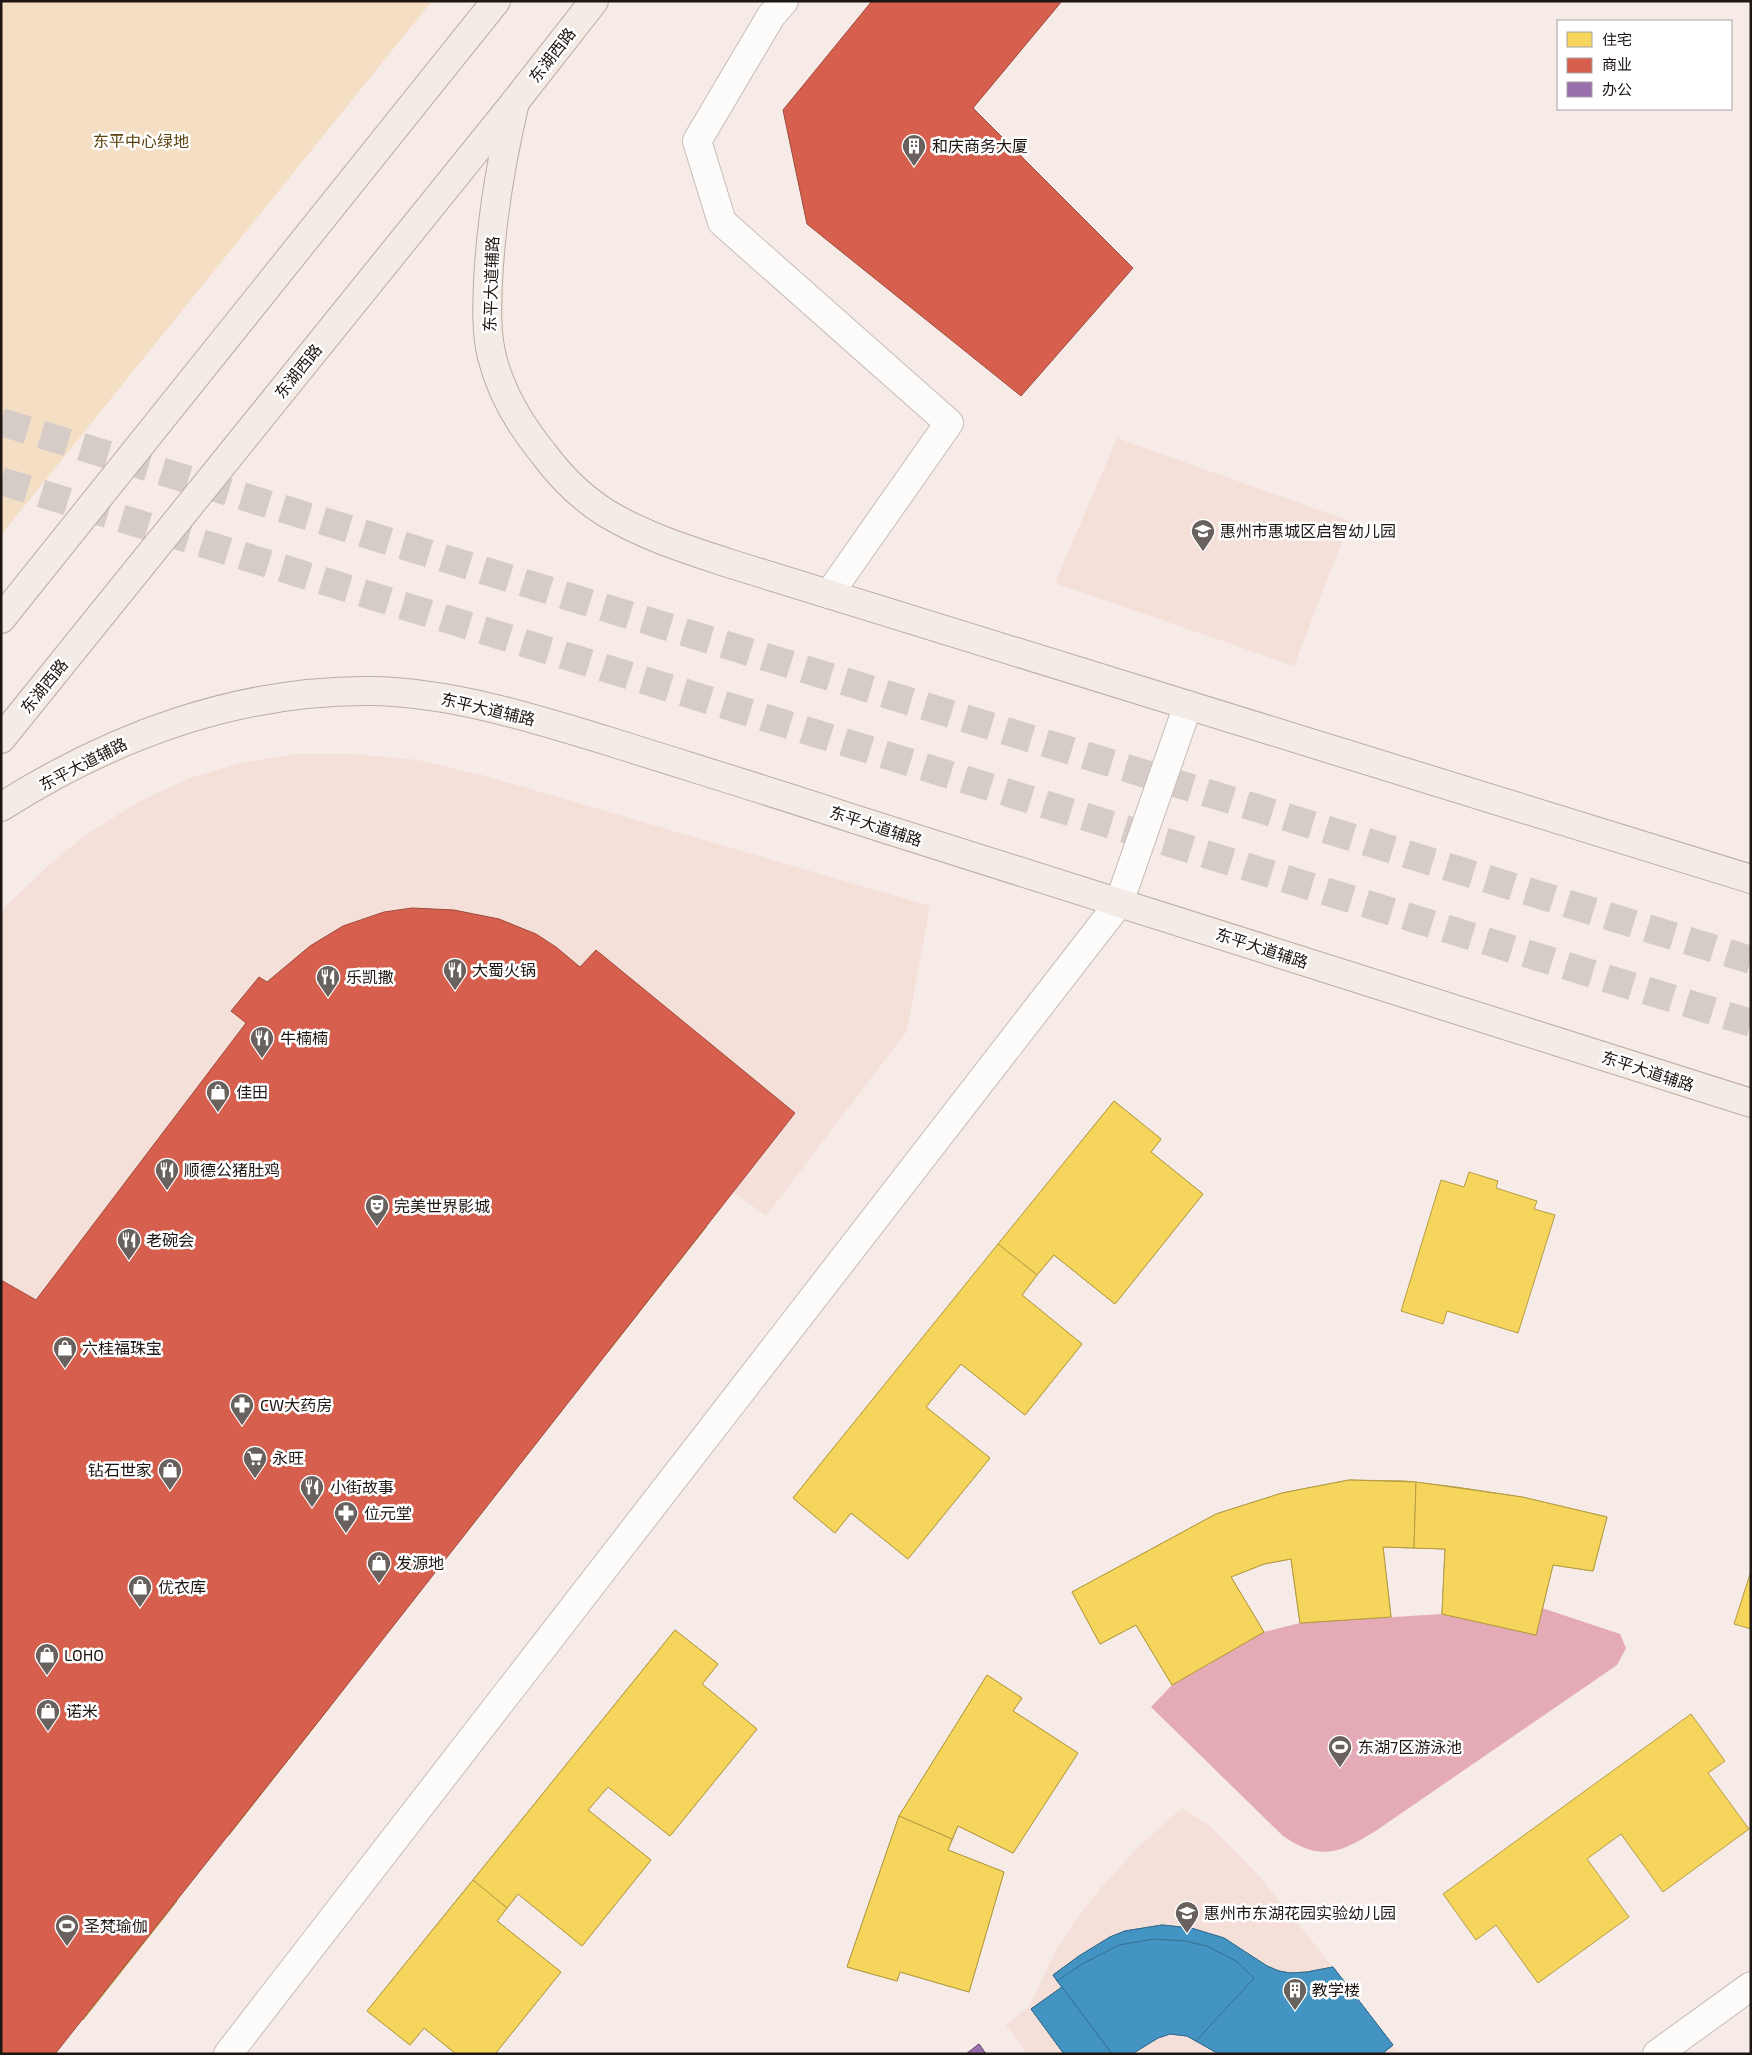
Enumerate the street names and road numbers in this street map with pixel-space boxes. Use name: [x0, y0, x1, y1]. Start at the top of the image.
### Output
street label: 东湖西路: [524, 24, 579, 86]
street label: 东平大道辅路: [479, 236, 502, 332]
street label: 东湖西路: [270, 340, 325, 402]
street label: 东湖西路: [16, 655, 71, 717]
street label: 东平大道辅路: [439, 688, 537, 729]
street label: 东平大道辅路: [36, 733, 130, 794]
street label: 东平大道辅路: [828, 802, 925, 849]
street label: 东平大道辅路: [1214, 924, 1311, 971]
street label: 东平大道辅路: [1600, 1047, 1697, 1094]

